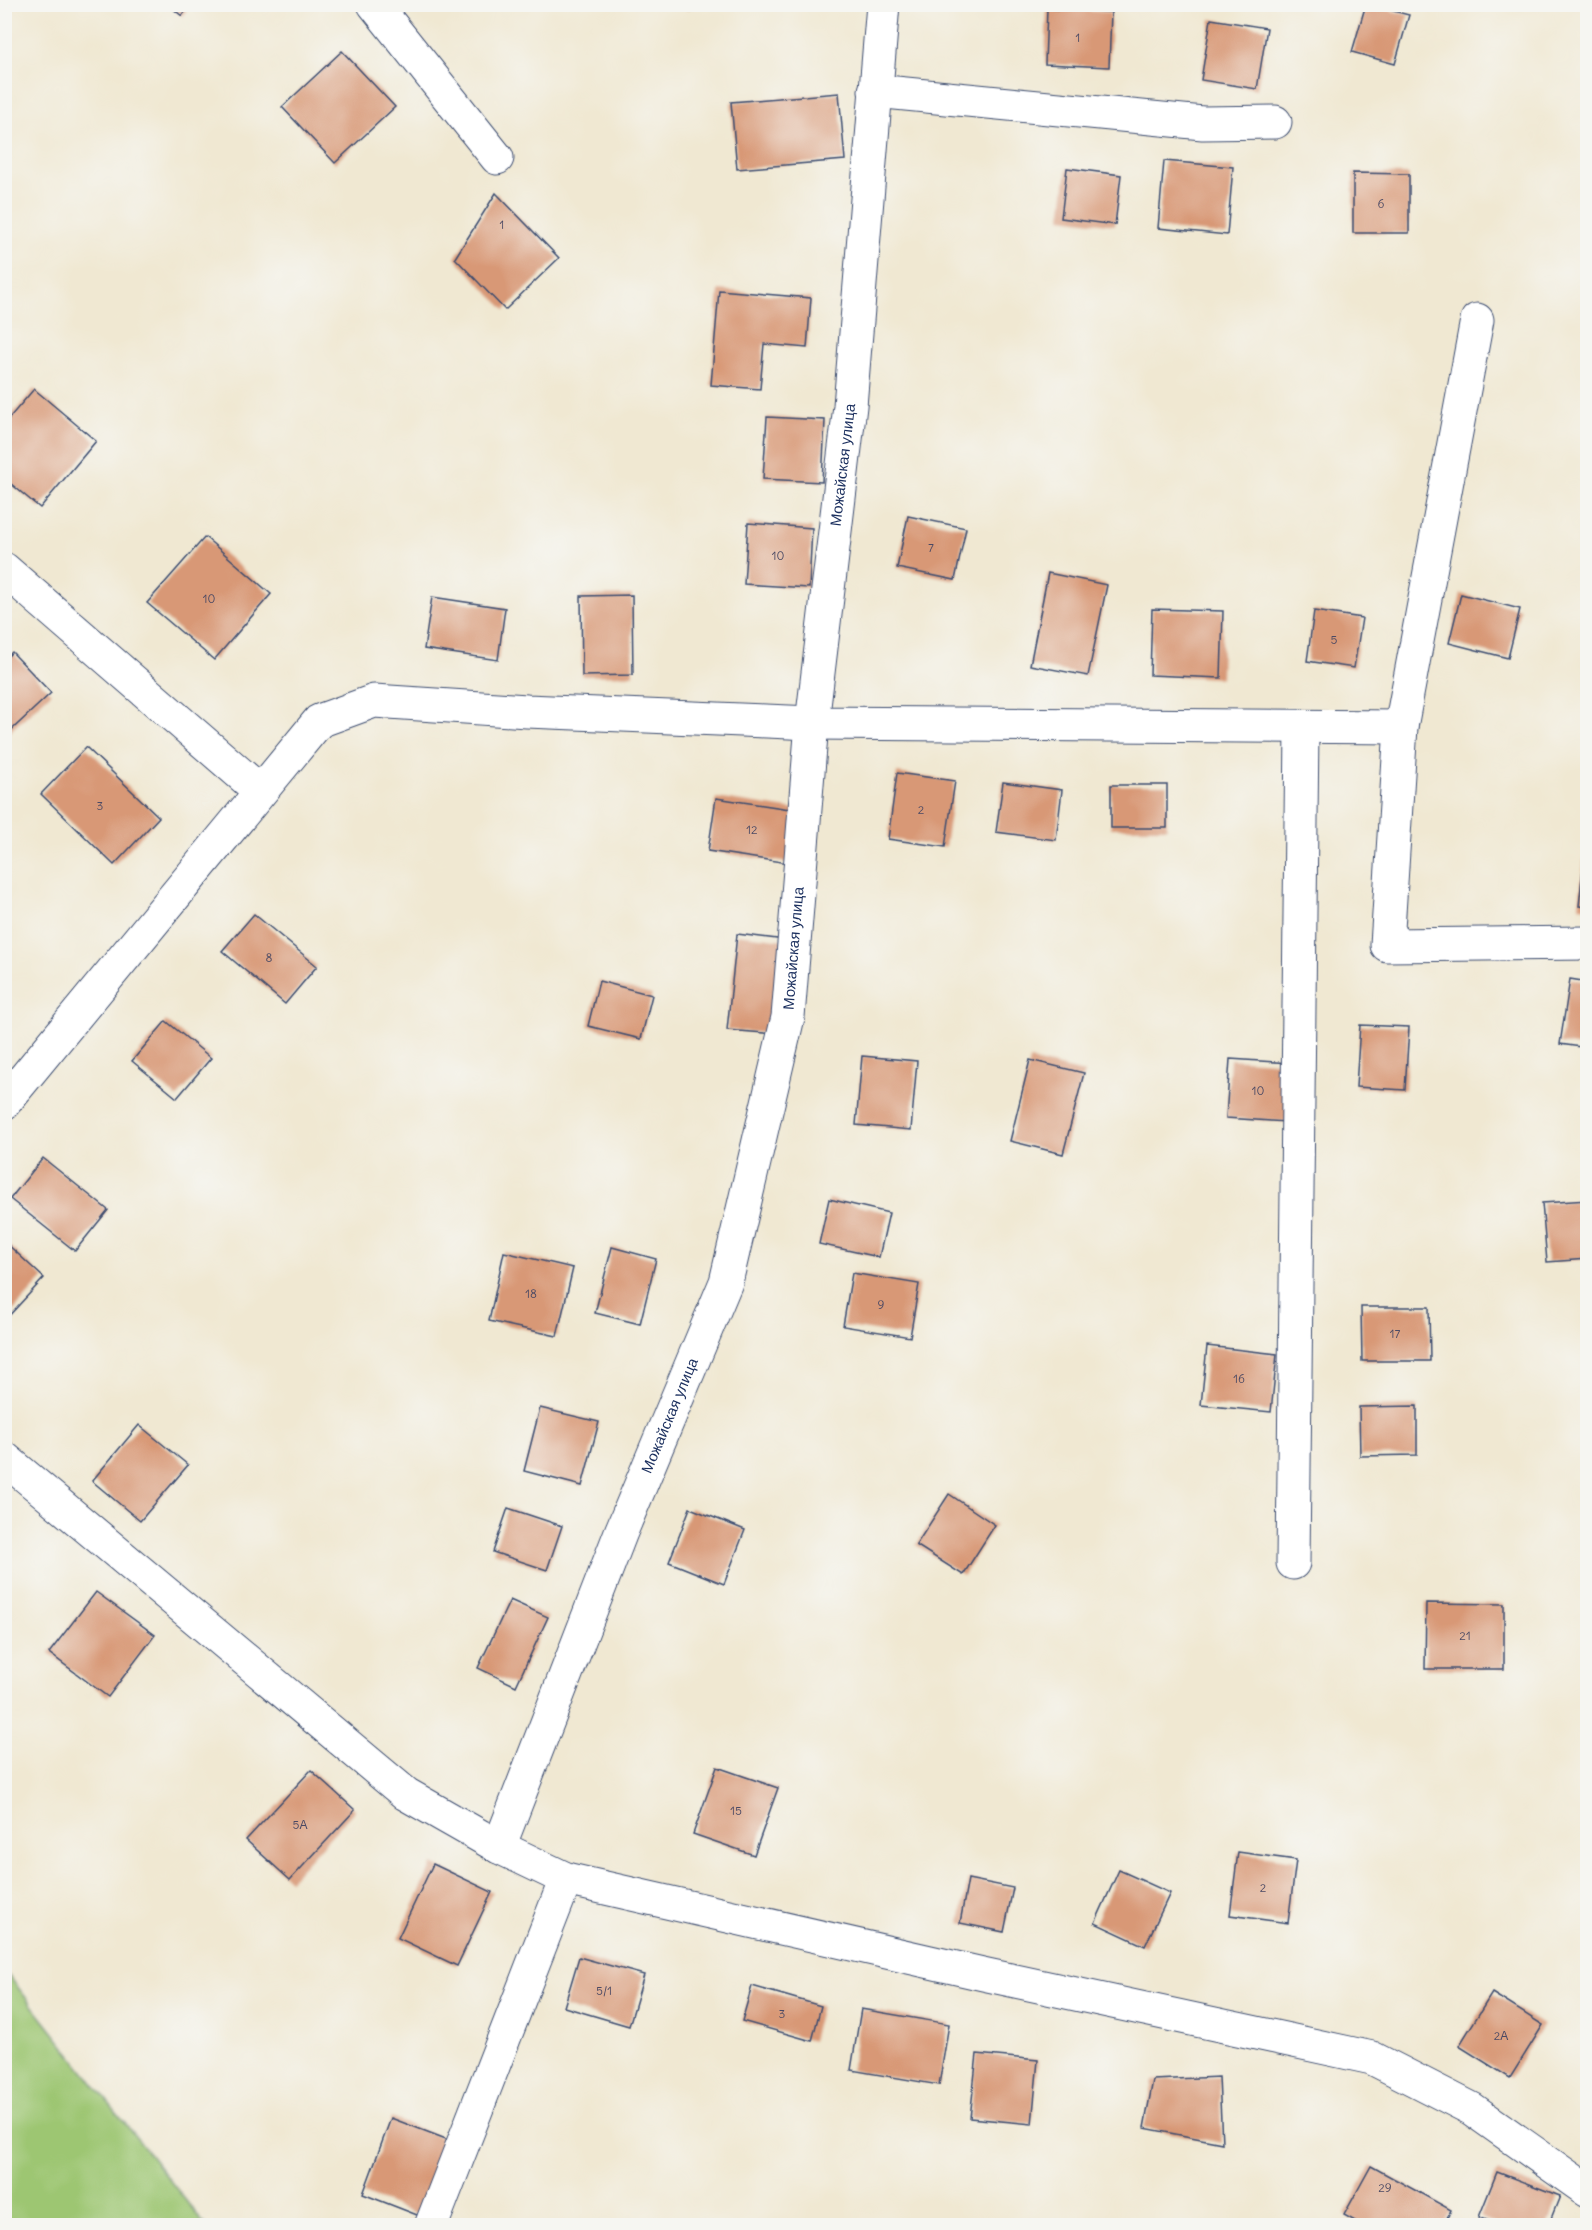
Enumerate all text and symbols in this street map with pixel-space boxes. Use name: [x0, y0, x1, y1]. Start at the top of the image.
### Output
house number: 1: [1076, 30, 1080, 45]
house number: 6: [1378, 196, 1385, 211]
house number: 1: [500, 217, 504, 232]
street label: Можайская улица: [826, 402, 859, 527]
house number: 7: [928, 540, 934, 555]
house number: 10: [772, 548, 784, 563]
house number: 10: [203, 591, 215, 606]
house number: 5: [1331, 632, 1338, 647]
house number: 3: [97, 798, 104, 813]
house number: 2: [918, 802, 925, 817]
house number: 12: [746, 822, 758, 837]
street label: Можайская улица: [779, 885, 808, 1011]
house number: 8: [266, 950, 273, 965]
house number: 10: [1252, 1083, 1264, 1098]
house number: 18: [525, 1286, 537, 1301]
house number: 9: [878, 1297, 885, 1312]
house number: 17: [1390, 1326, 1400, 1341]
street label: Можайская улица: [637, 1354, 702, 1476]
house number: 16: [1233, 1371, 1245, 1386]
house number: 21: [1459, 1628, 1471, 1643]
house number: 15: [730, 1803, 742, 1818]
house number: 5А: [293, 1817, 307, 1832]
house number: 2: [1260, 1880, 1267, 1895]
house number: 5/1: [596, 1983, 612, 1998]
house number: 3: [779, 2006, 786, 2021]
house number: 2А: [1494, 2028, 1508, 2043]
house number: 29: [1378, 2180, 1392, 2195]

